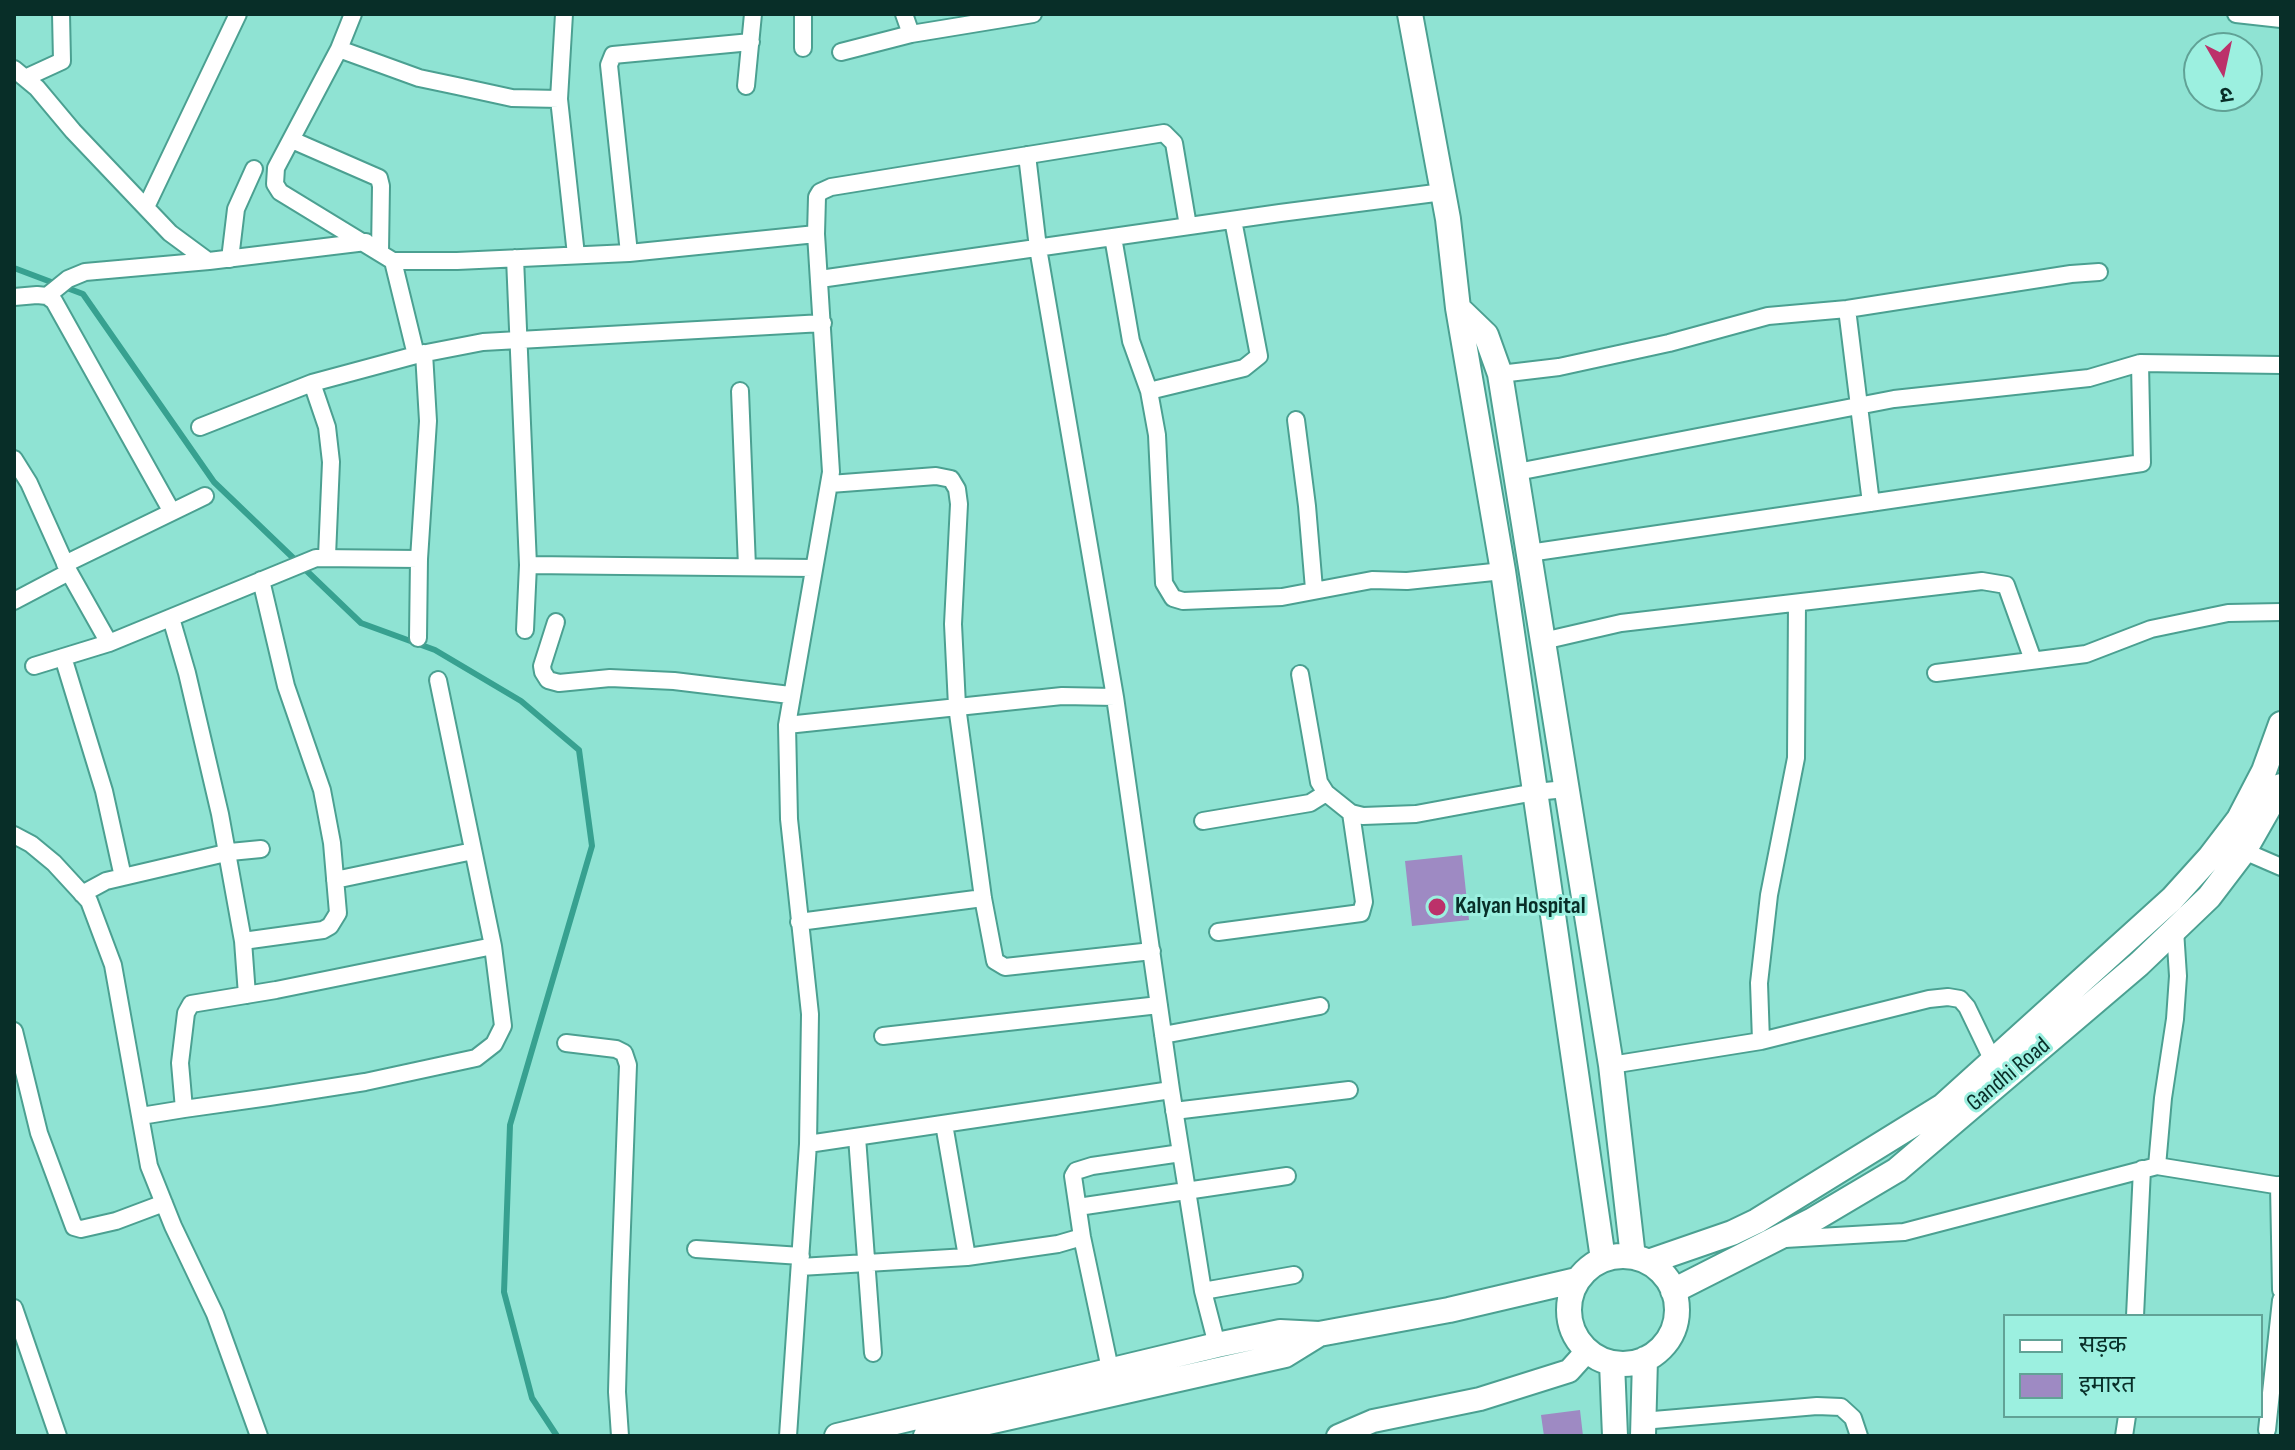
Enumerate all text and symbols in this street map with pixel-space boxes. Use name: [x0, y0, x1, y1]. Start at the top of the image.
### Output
north arrow: [2183, 32, 2263, 112]
text: उ: [2218, 80, 2235, 109]
place label: Kalyan Hospital: [1455, 893, 1586, 921]
marker: Kalyan Hospital: [1426, 896, 1448, 918]
street label: Gandhi Road: [1961, 1032, 2057, 1118]
legend: [2003, 1314, 2263, 1418]
text: सड़क: [2079, 1330, 2127, 1359]
text: इमारत: [2079, 1370, 2135, 1399]

